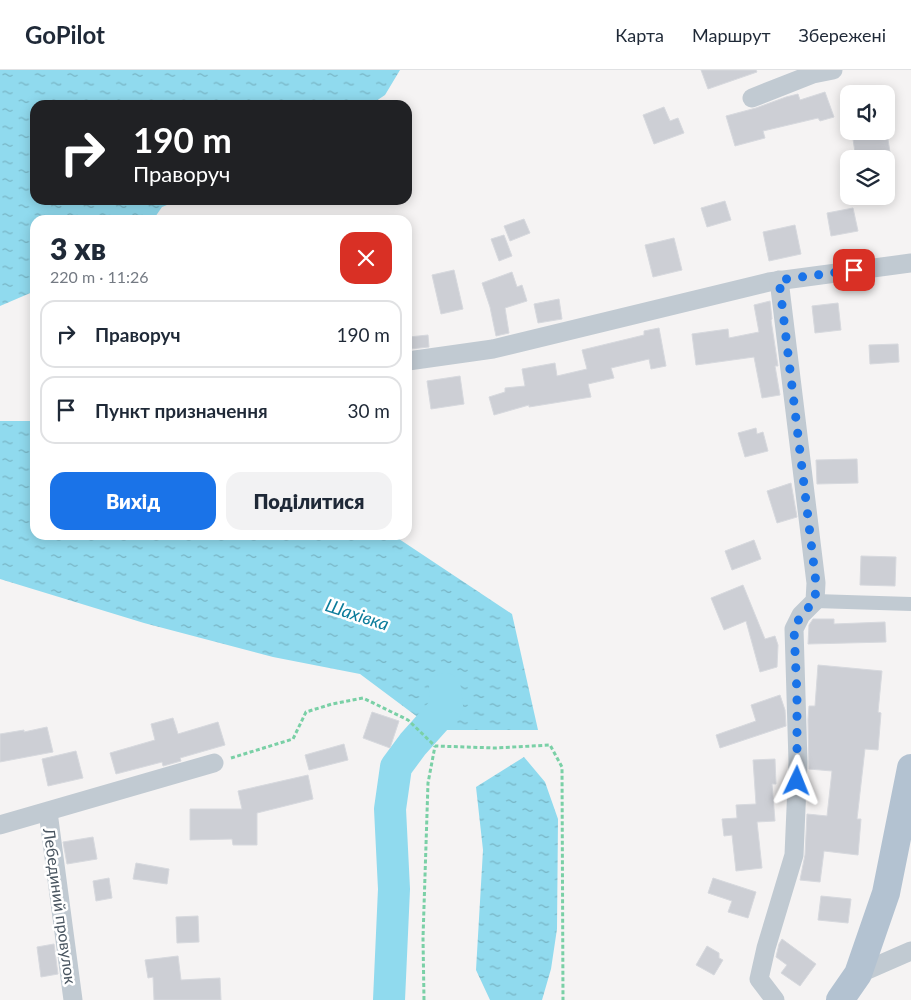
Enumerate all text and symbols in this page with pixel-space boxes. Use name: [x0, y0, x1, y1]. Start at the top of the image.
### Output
text: GoPilot: [25, 20, 105, 49]
text: Карта: [615, 24, 664, 46]
text: Маршрут: [692, 24, 771, 46]
text: Збережені: [799, 24, 886, 46]
map controls: [840, 85, 895, 205]
button: sound: [840, 85, 895, 140]
text: 190 m: [133, 118, 232, 160]
icon: right: [50, 120, 115, 185]
button: layers: [840, 150, 895, 205]
text: Праворуч: [133, 160, 230, 187]
text: 3 хв: [50, 230, 106, 266]
button: close: [340, 232, 392, 284]
pin: [833, 249, 875, 291]
icon: arrive: [840, 256, 868, 284]
text: 220 m · 11:26: [50, 267, 149, 286]
icon: right: [52, 320, 80, 348]
text: Праворуч: [95, 323, 180, 346]
text: 190 m: [336, 323, 390, 346]
icon: arrive: [52, 396, 80, 424]
text: Пункт призначення: [95, 399, 268, 422]
text: 30 m: [347, 399, 390, 422]
button: Вихід: [50, 472, 216, 530]
button: Поділитися: [226, 472, 392, 530]
water label: Шахівка: [323, 593, 392, 635]
position arrow: [770, 754, 822, 806]
street label: Лебединий провулок: [40, 826, 81, 986]

